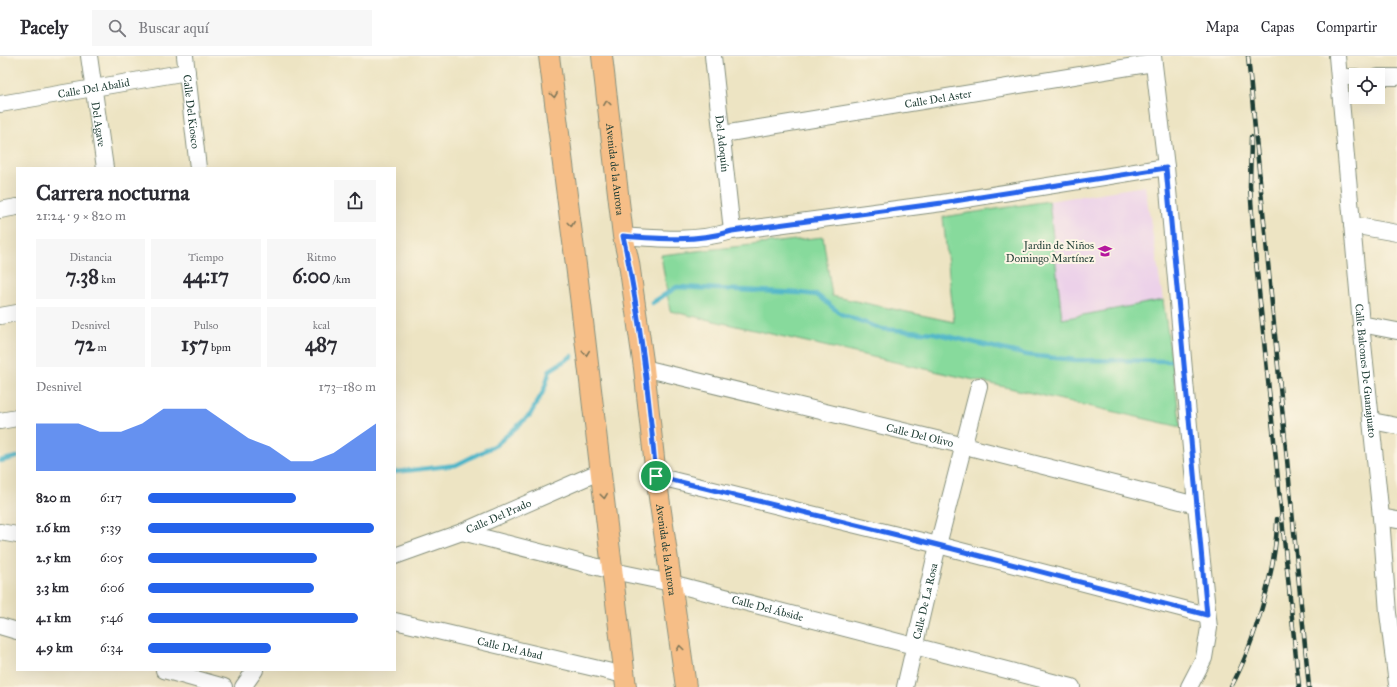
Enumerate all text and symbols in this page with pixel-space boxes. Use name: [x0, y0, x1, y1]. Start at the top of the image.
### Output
search box: [92, 10, 372, 46]
text: Pacely: [20, 16, 68, 39]
icon: search: [106, 17, 128, 39]
text: Buscar aquí: [138, 19, 209, 37]
text: Mapa: [1206, 19, 1239, 36]
text: Capas: [1261, 19, 1294, 36]
text: Compartir: [1316, 19, 1377, 36]
map controls: [1349, 68, 1385, 104]
button: locate: [1349, 68, 1385, 104]
street label: Calle Del Kiosco: [181, 74, 202, 150]
street label: Calle Del Abalid: [57, 75, 131, 101]
street label: Calle Del Aster: [904, 86, 973, 110]
one-way arrow: [549, 92, 558, 98]
one-way arrow: [603, 100, 612, 106]
street label: Del Agave: [89, 101, 108, 148]
street label: Del Adoquín: [713, 114, 732, 173]
street label: Avenida de la Aurora: [603, 122, 627, 216]
text: Carrera nocturna: [36, 179, 189, 206]
button: share: [334, 180, 376, 222]
text: 21:24 · 9 × 820 m: [36, 208, 126, 224]
one-way arrow: [566, 221, 575, 227]
place label: Jardin de Niños Domingo Martínez: [1006, 239, 1094, 265]
school or university icon: Jardin de Niños Domingo Martínez: [1097, 243, 1113, 259]
text: Distancia: [69, 251, 112, 264]
text: Tiempo: [188, 251, 224, 264]
text: Ritmo: [307, 251, 336, 264]
text: 7.38: [66, 264, 99, 288]
text: 44:17: [183, 264, 229, 288]
text: 6:00: [292, 264, 331, 288]
text: km: [99, 273, 116, 286]
text: /km: [331, 273, 350, 286]
street label: Calle Balcones De Guanajuato: [1353, 303, 1379, 439]
text: Desnivel: [71, 319, 110, 332]
text: Pulso: [194, 319, 218, 332]
text: kcal: [313, 319, 330, 332]
text: 72: [75, 332, 95, 356]
text: 157: [181, 332, 209, 356]
text: 487: [305, 332, 338, 356]
text: m: [95, 341, 107, 354]
text: bpm: [209, 341, 231, 354]
one-way arrow: [582, 350, 591, 356]
text: Desnivel: [36, 379, 82, 395]
text: 173–180 m: [319, 379, 376, 395]
street label: Calle Del Olivo: [885, 421, 955, 450]
pin: [639, 459, 673, 493]
icon: arrive: [645, 465, 667, 487]
text: 820 m: [36, 490, 71, 506]
text: 6:17: [100, 490, 122, 506]
one-way arrow: [599, 493, 608, 499]
street label: Calle Del Prado: [464, 496, 533, 536]
street label: Avenida de la Aurora: [653, 502, 679, 597]
text: 1.6 km: [36, 520, 70, 536]
text: 5:39: [100, 520, 122, 536]
text: 2.5 km: [36, 550, 71, 566]
text: 6:05: [100, 550, 124, 566]
street label: Calle De La Rosa: [910, 562, 940, 641]
text: 3.3 km: [36, 580, 69, 596]
text: 6:06: [100, 580, 124, 596]
street label: Calle Del Ábside: [730, 593, 805, 624]
text: 4.1 km: [36, 610, 71, 626]
text: 5:46: [100, 610, 123, 626]
street label: Calle Del Abad: [476, 634, 544, 662]
text: 4.9 km: [36, 640, 73, 656]
text: 6:34: [100, 640, 122, 656]
one-way arrow: [676, 645, 685, 651]

